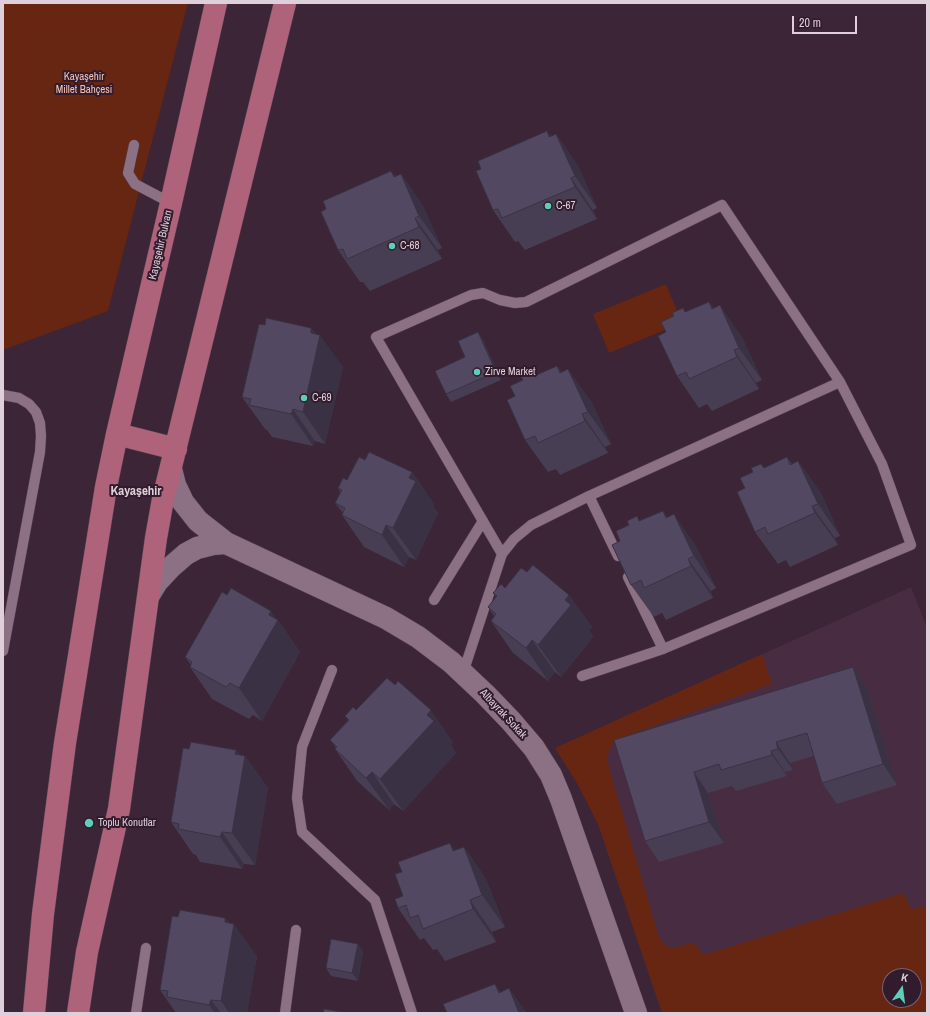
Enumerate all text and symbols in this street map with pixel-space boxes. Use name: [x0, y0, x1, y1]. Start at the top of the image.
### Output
scale bar: [794, 8, 859, 34]
text: 20 m: [799, 15, 821, 31]
park label: Kayaşehir Millet Bahçesi: [56, 70, 112, 96]
place label: C-67: [556, 199, 576, 213]
marker: C-67: [543, 201, 553, 211]
street label: Kayaşehir Bulvarı: [147, 209, 175, 281]
place label: C-68: [400, 239, 420, 253]
marker: C-68: [387, 241, 397, 251]
place label: Zirve Market: [485, 365, 536, 379]
marker: Zirve Market: [472, 367, 482, 377]
place label: C-69: [312, 391, 332, 405]
marker: C-69: [299, 393, 309, 403]
district label: Kayaşehir: [111, 484, 161, 500]
street label: Albayrak Sokak: [477, 687, 529, 741]
place label: Toplu Konutlar: [98, 816, 156, 830]
marker: Toplu Konutlar: [83, 817, 95, 829]
north arrow: [882, 968, 922, 1008]
text: K: [900, 970, 910, 985]

